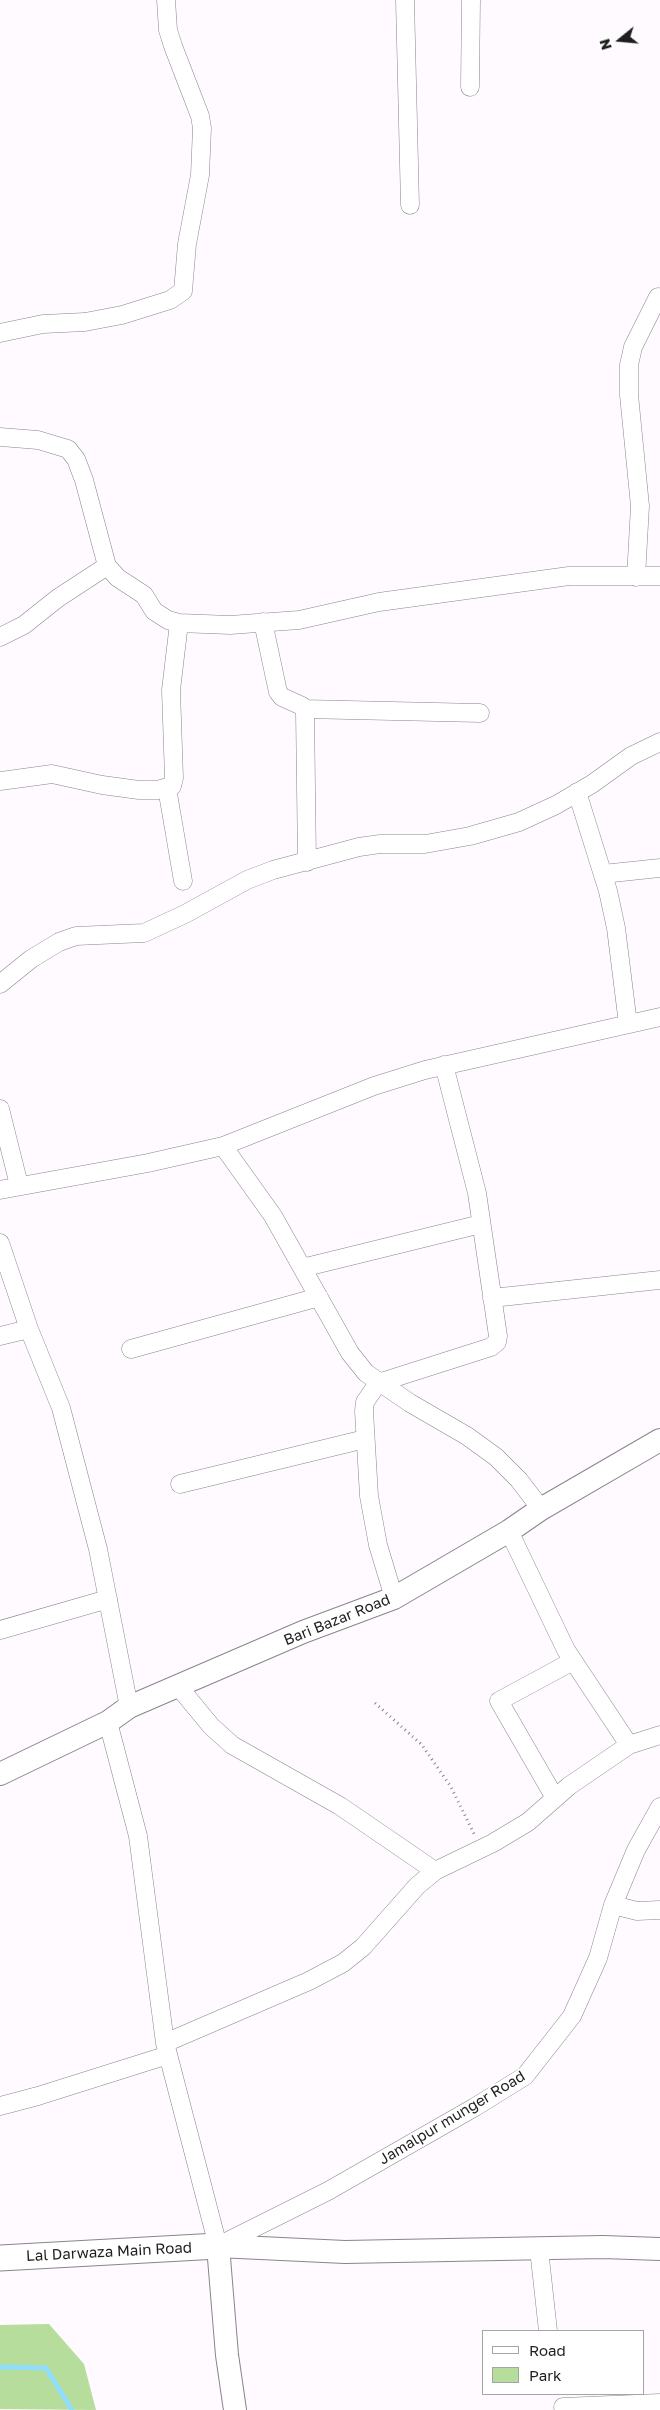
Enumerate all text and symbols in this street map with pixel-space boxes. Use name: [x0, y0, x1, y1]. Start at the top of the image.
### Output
north arrow: [595, 15, 645, 65]
text: N: [595, 37, 615, 52]
street label: Bari Bazar Road: [281, 1590, 393, 1650]
street label: Jamalpur munger Road: [376, 2067, 528, 2169]
street label: Lal Darwaza Main Road: [26, 2239, 192, 2265]
legend: [482, 2330, 645, 2395]
text: Road: [529, 2341, 566, 2359]
text: Park: [529, 2366, 561, 2384]

